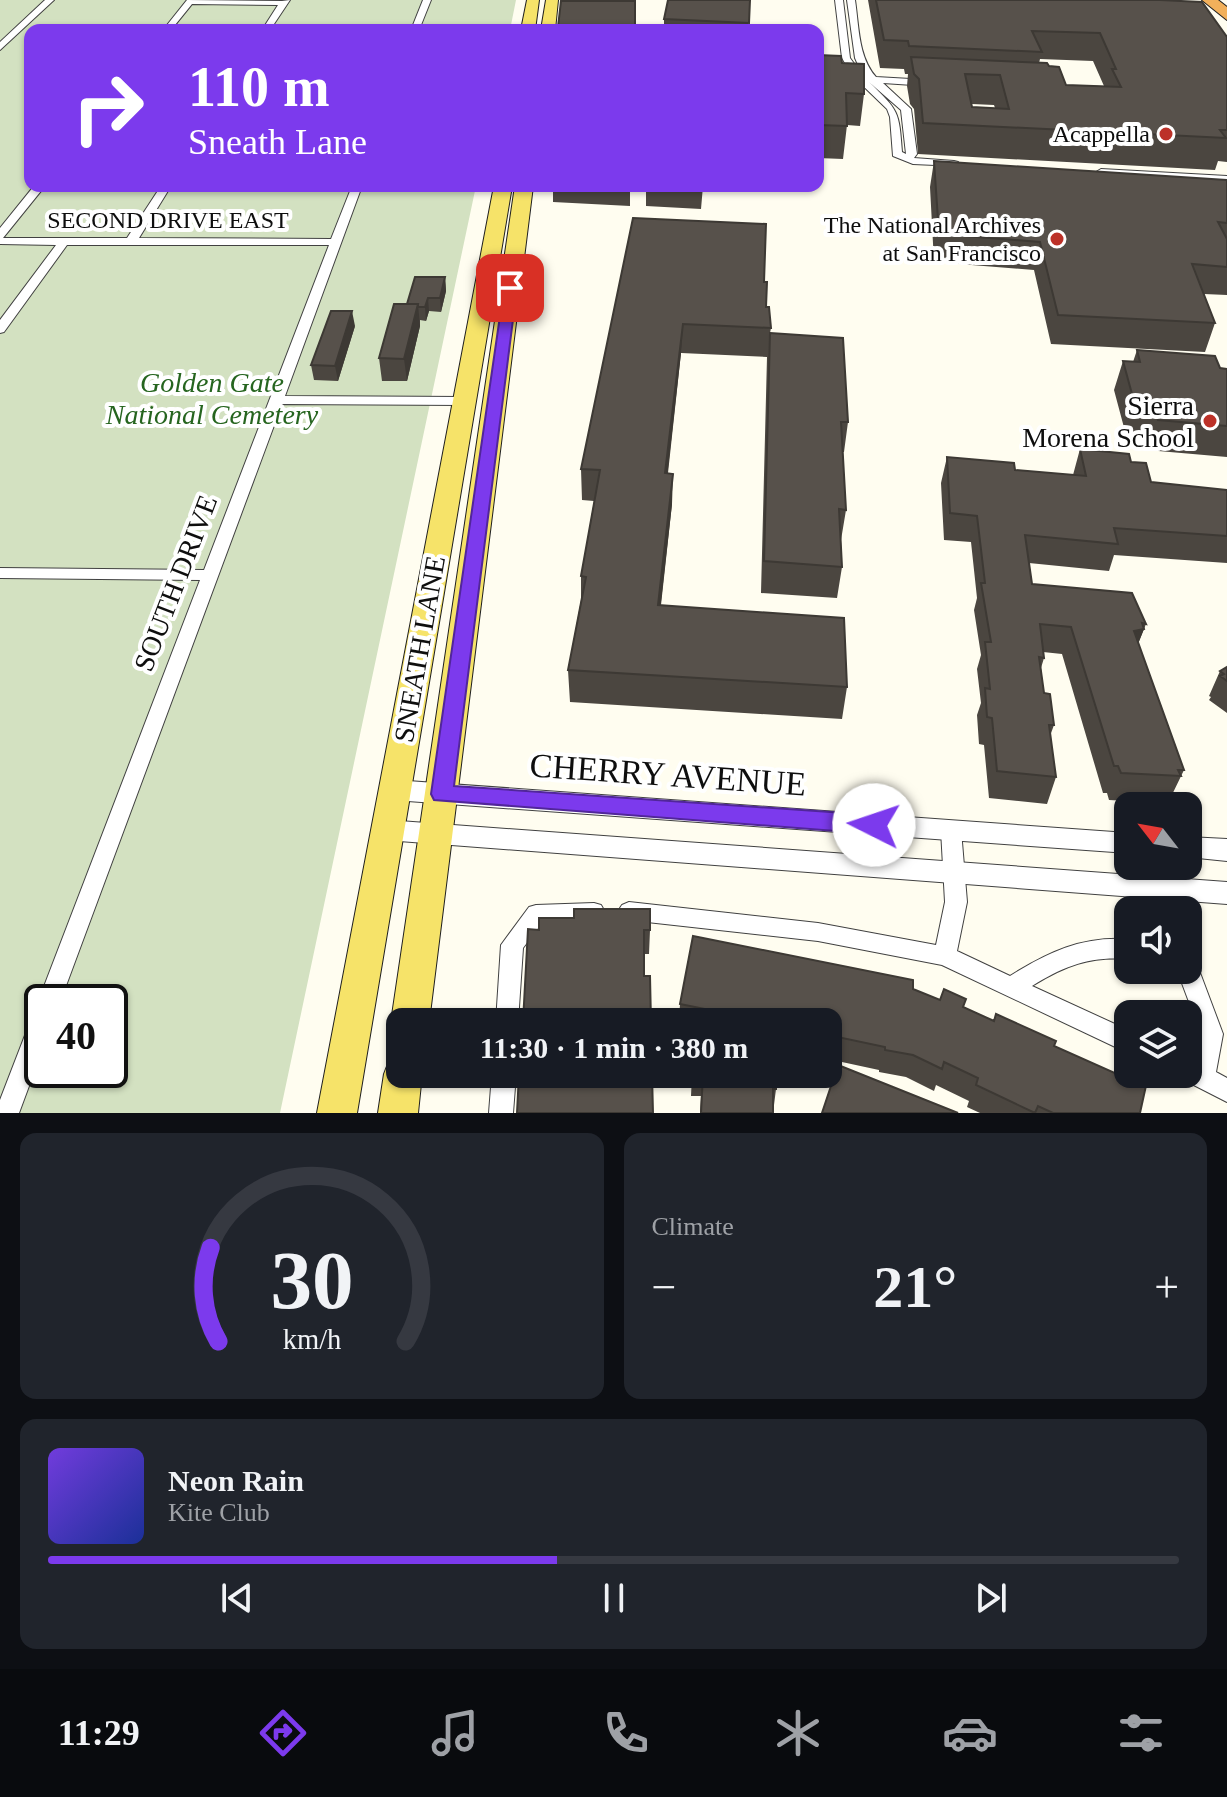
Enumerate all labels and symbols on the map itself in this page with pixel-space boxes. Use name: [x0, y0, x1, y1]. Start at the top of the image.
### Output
place label: Acappella: [1053, 121, 1150, 147]
marker: Acappella: [1157, 125, 1175, 143]
street label: SECOND DRIVE EAST: [47, 207, 289, 233]
place label: The National Archives at San Francisco: [824, 212, 1041, 266]
marker: The National Archives at San Francisco: [1048, 230, 1066, 248]
pin: [476, 254, 544, 322]
park label: Golden Gate National Cemetery: [105, 367, 319, 430]
place label: Sierra Morena School: [1022, 390, 1195, 453]
marker: Sierra Morena School: [1201, 412, 1219, 430]
street label: SOUTH DRIVE: [128, 491, 223, 676]
street label: SNEATH LANE: [388, 553, 451, 745]
street label: CHERRY AVENUE: [529, 746, 807, 803]
position arrow: [832, 783, 916, 867]
north arrow: [1114, 792, 1202, 880]
speed limit sign: 40: [24, 984, 128, 1088]

